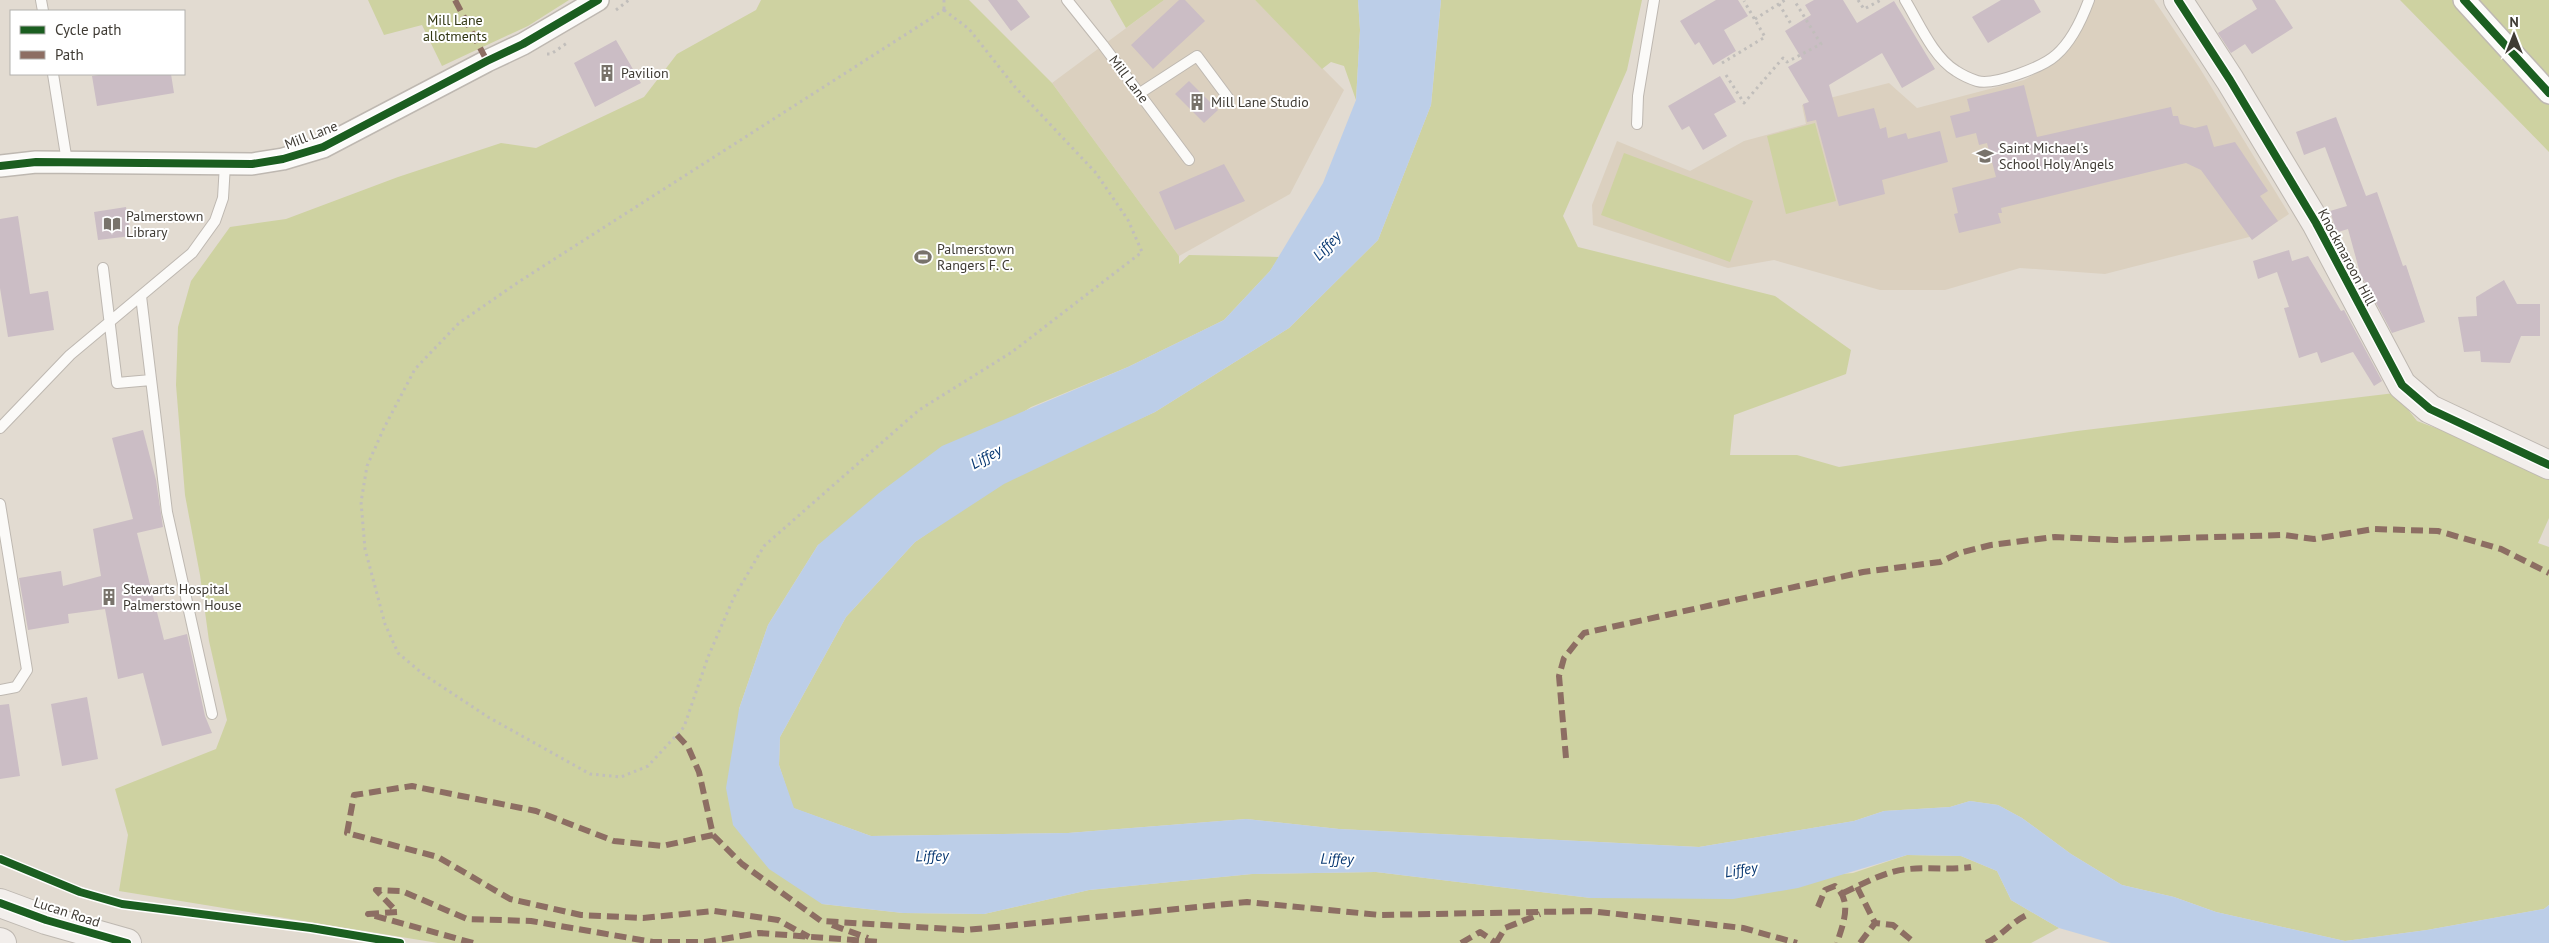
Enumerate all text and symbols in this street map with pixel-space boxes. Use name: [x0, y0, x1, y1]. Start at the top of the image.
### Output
legend: [10, 10, 185, 75]
north arrow: [2489, 10, 2539, 60]
park label: Mill Lane allotments: [423, 11, 487, 45]
text: N: [2509, 13, 2519, 31]
text: Cycle path: [55, 20, 121, 39]
text: Path: [55, 45, 84, 64]
street label: Mill Lane: [1105, 51, 1153, 107]
building icon: Pavilion: [597, 63, 617, 83]
place label: Pavilion: [621, 64, 669, 82]
building icon: Mill Lane Studio: [1187, 92, 1207, 112]
place label: Mill Lane Studio: [1211, 93, 1309, 111]
street label: Mill Lane: [282, 117, 340, 153]
place label: Saint Michael's School Holy Angels: [1999, 139, 2114, 173]
school or university icon: Saint Michael's School Holy Angels: [1975, 146, 1995, 166]
street label: Knockmaroon Hill: [2314, 205, 2380, 309]
place label: Palmerstown Library: [126, 207, 203, 241]
library icon: Palmerstown Library: [102, 214, 122, 234]
water label: Liffey: [1308, 226, 1346, 264]
place label: Palmerstown Rangers F. C.: [937, 240, 1014, 274]
sports icon: Palmerstown Rangers F. C.: [913, 247, 933, 267]
water label: Liffey: [967, 440, 1006, 473]
place label: Stewarts Hospital Palmerstown House: [123, 580, 242, 614]
building icon: Stewarts Hospital Palmerstown House: [99, 587, 119, 607]
water label: Liffey: [915, 845, 950, 866]
water label: Liffey: [1320, 849, 1355, 868]
water label: Liffey: [1723, 857, 1760, 881]
street label: Lucan Road: [32, 893, 102, 931]

